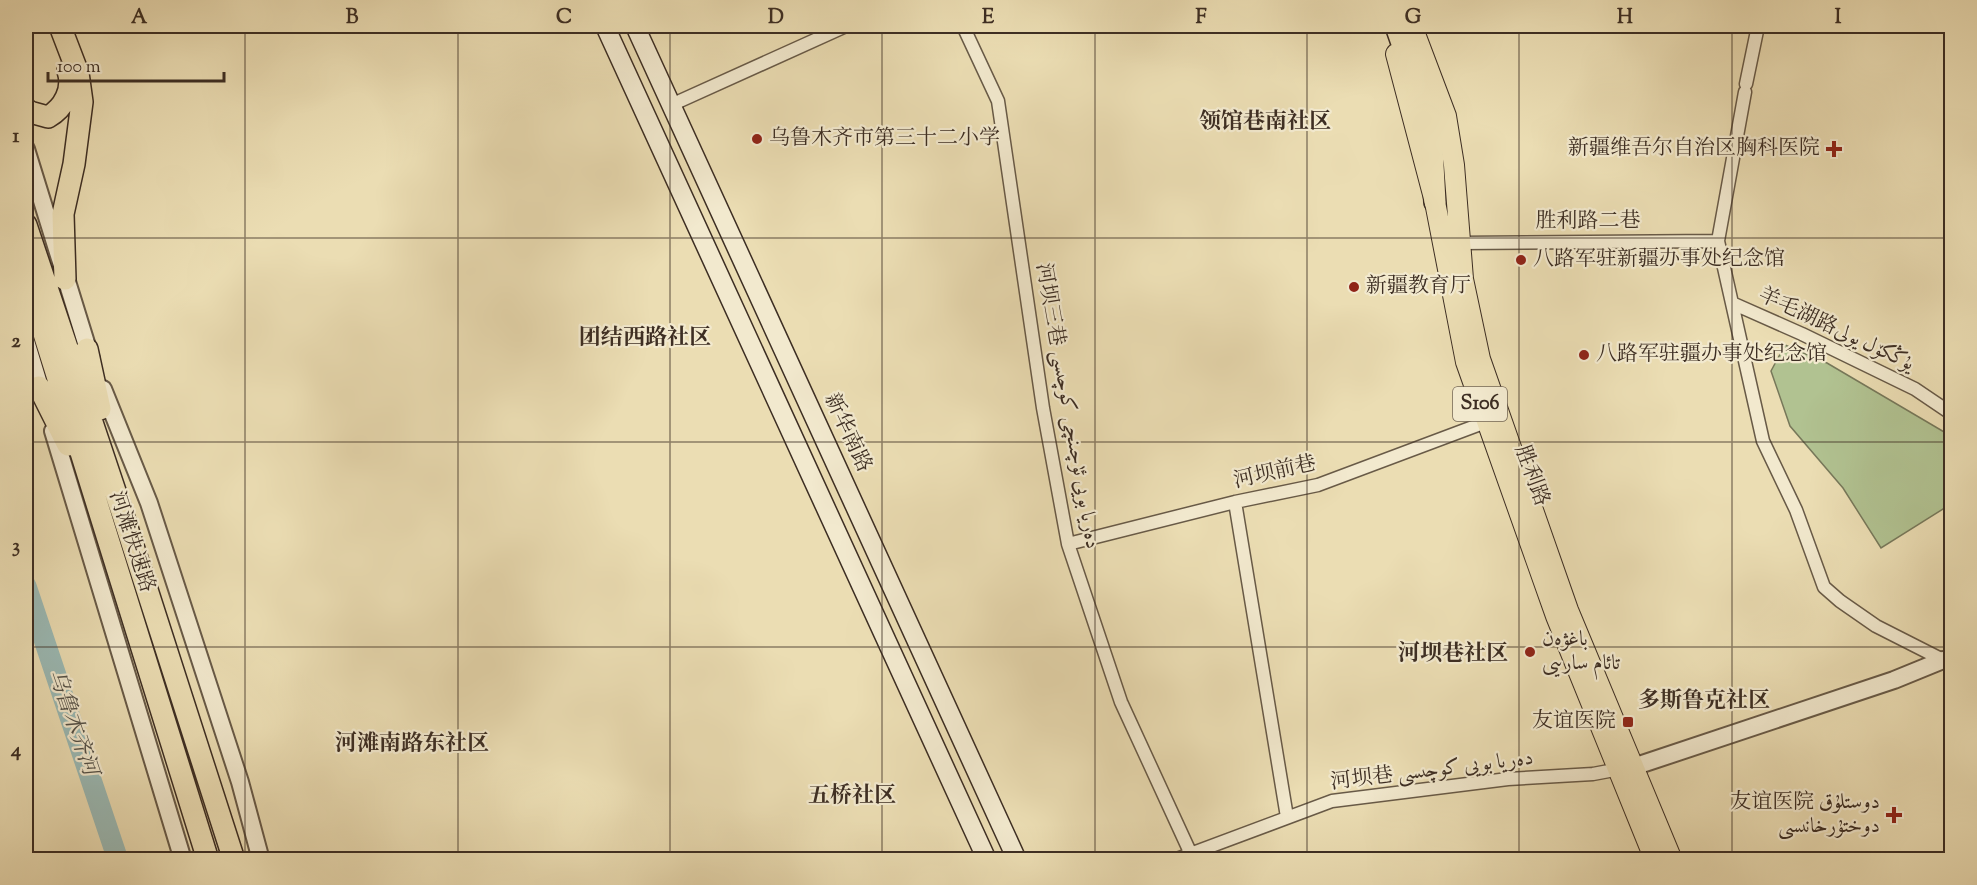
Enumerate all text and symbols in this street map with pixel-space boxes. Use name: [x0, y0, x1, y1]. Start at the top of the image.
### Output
text: A: [131, 4, 148, 33]
text: B: [346, 4, 359, 33]
text: C: [556, 4, 572, 33]
text: D: [768, 4, 784, 33]
text: E: [982, 4, 995, 33]
text: F: [1195, 4, 1207, 33]
text: G: [1405, 4, 1422, 33]
text: H: [1617, 4, 1633, 33]
text: I: [1835, 4, 1842, 33]
scale bar: [48, 45, 224, 83]
text: 100 m: [57, 55, 101, 81]
district label: 领馆巷南社区: [1199, 107, 1331, 139]
text: 1: [13, 123, 20, 152]
place label: 乌鲁木齐市第三十二小学: [769, 124, 1000, 154]
marker: 乌鲁木齐市第三十二小学: [750, 132, 764, 146]
place label: 新疆维吾尔自治区胸科医院: [1568, 134, 1820, 164]
marker: 新疆维吾尔自治区胸科医院: [1825, 140, 1843, 158]
street label: 胜利路二巷: [1536, 207, 1641, 237]
place label: 八路军驻新疆办事处纪念馆: [1533, 245, 1785, 275]
marker: 八路军驻新疆办事处纪念馆: [1514, 253, 1528, 267]
street label: 河坝三巷 دەريا بويى ئۈچىنچى كوچىسى: [1027, 261, 1107, 551]
place label: 新疆教育厅: [1366, 272, 1471, 302]
marker: 新疆教育厅: [1347, 280, 1361, 294]
street label: 羊毛湖路يۇڭكۆل يولى: [1753, 281, 1920, 380]
district label: 团结西路社区: [579, 323, 711, 355]
text: 2: [11, 328, 21, 357]
place label: 八路军驻疆办事处纪念馆: [1596, 340, 1827, 370]
marker: 八路军驻疆办事处纪念馆: [1577, 348, 1591, 362]
road number: S106: [1453, 387, 1507, 421]
street label: 新华南路: [816, 389, 878, 477]
street label: 胜利路: [1506, 441, 1556, 511]
street label: 河坝前巷: [1231, 449, 1319, 497]
street label: 河滩快速路: [101, 487, 161, 597]
text: 3: [12, 533, 20, 562]
place label: باغۋەن تائام سارىيى: [1542, 625, 1621, 680]
district label: 河坝巷社区: [1398, 639, 1508, 671]
marker: باغۋەن تائام سارىيى: [1523, 645, 1537, 659]
water label: 乌鲁木齐河: [39, 666, 106, 784]
district label: 多斯鲁克社区: [1638, 686, 1770, 718]
place label: 友谊医院: [1532, 707, 1616, 737]
marker: 友谊医院: [1621, 715, 1635, 729]
district label: 河滩南路东社区: [335, 729, 489, 761]
text: 4: [10, 737, 21, 766]
street label: 河坝巷 دەريا بويى كوچىسى: [1329, 744, 1535, 798]
district label: 五桥社区: [808, 781, 896, 813]
place label: 友谊医院 دوستلۇق دوختۇرخانىسى: [1730, 788, 1880, 842]
marker: 友谊医院 دوستلۇق دوختۇرخانىسى: [1885, 806, 1903, 824]

